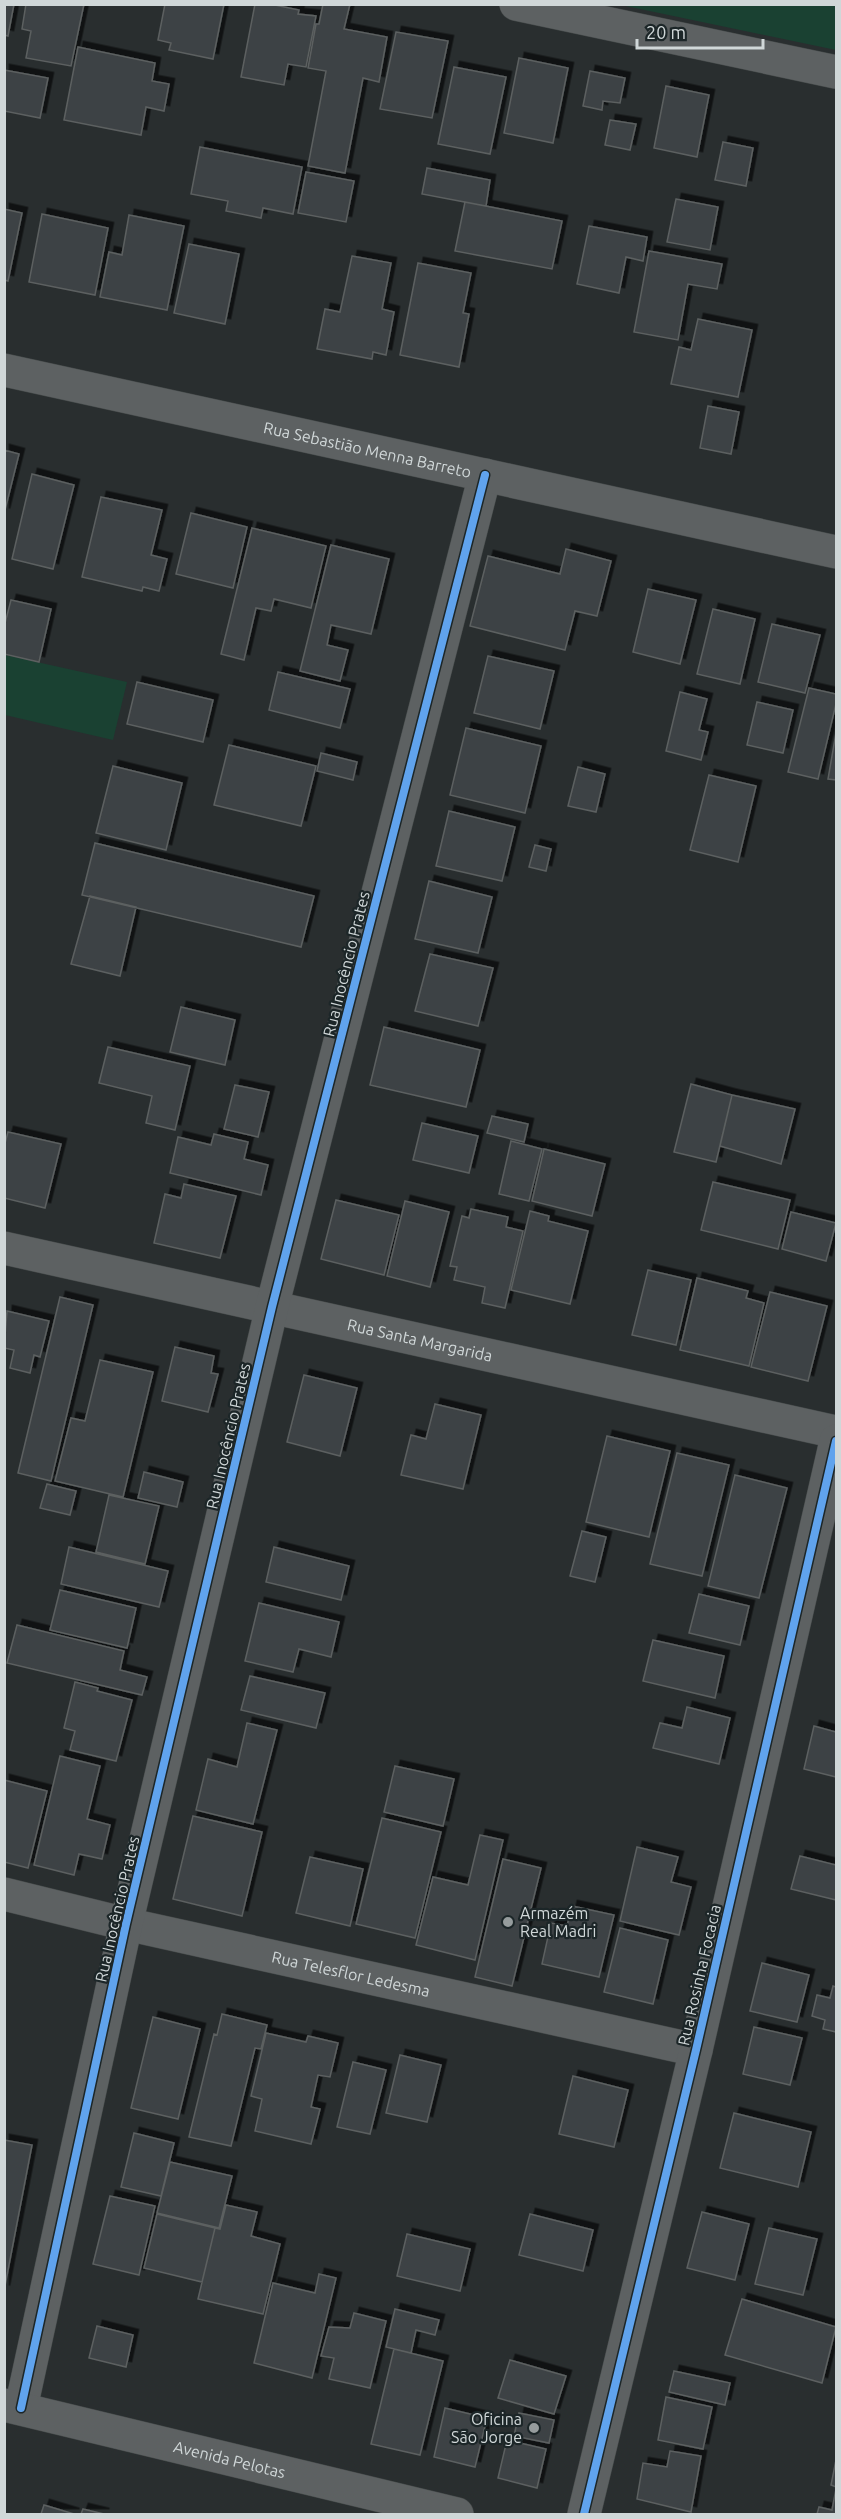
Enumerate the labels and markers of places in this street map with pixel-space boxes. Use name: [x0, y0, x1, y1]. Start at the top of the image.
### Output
place label: Armazém Real Madri: [520, 1904, 596, 1940]
marker: Armazém Real Madri: [501, 1915, 515, 1929]
place label: Oficina São Jorge: [451, 2410, 522, 2446]
marker: Oficina São Jorge: [527, 2421, 541, 2435]

